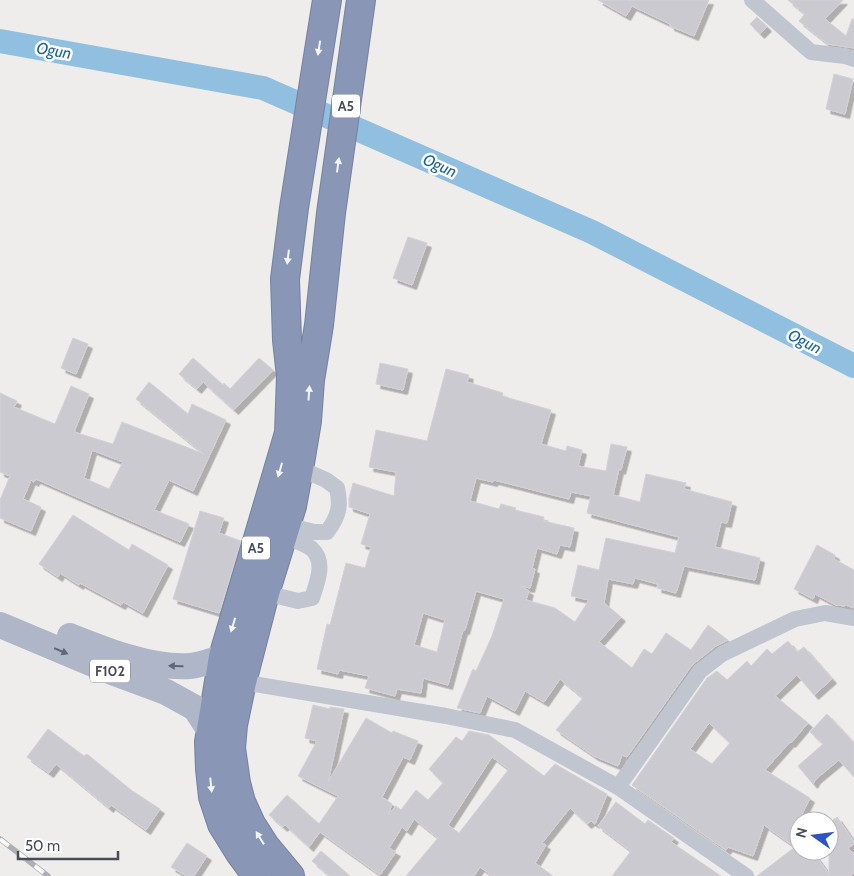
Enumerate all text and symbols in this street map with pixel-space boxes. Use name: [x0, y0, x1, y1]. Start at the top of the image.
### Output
water label: Ogun: [35, 38, 73, 63]
one-way arrow: [315, 41, 323, 57]
road number: A5: [332, 94, 360, 118]
water label: Ogun: [420, 150, 460, 181]
one-way arrow: [334, 156, 342, 172]
one-way arrow: [284, 249, 292, 265]
water label: Ogun: [785, 325, 825, 358]
one-way arrow: [305, 385, 313, 401]
one-way arrow: [275, 462, 283, 477]
road number: A5: [242, 536, 270, 560]
one-way arrow: [228, 618, 236, 633]
one-way arrow: [54, 647, 68, 655]
road number: F102: [90, 659, 130, 682]
one-way arrow: [168, 661, 184, 669]
one-way arrow: [207, 777, 215, 793]
north arrow: [789, 811, 839, 861]
text: N: [791, 826, 811, 840]
scale bar: [18, 828, 118, 860]
one-way arrow: [255, 831, 264, 844]
text: 50 m: [25, 837, 60, 855]

